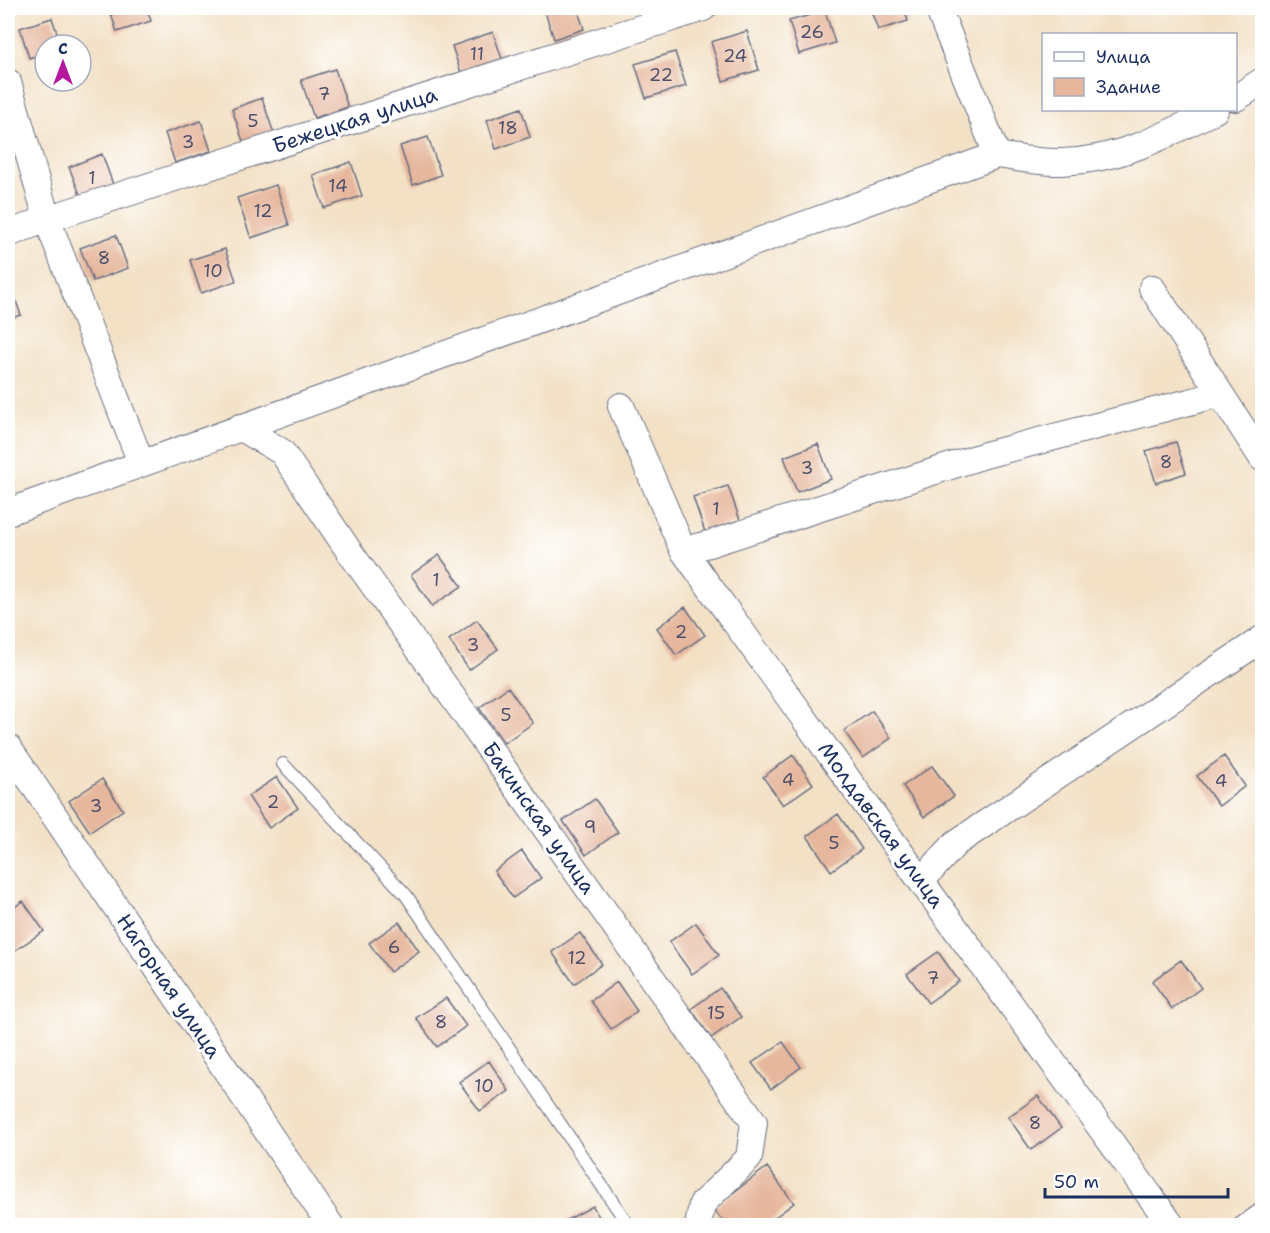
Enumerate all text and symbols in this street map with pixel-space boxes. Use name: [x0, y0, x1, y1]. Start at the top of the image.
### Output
house number: 26: [800, 20, 824, 44]
north arrow: [33, 33, 93, 93]
legend: [1042, 33, 1237, 111]
text: С: [58, 38, 68, 59]
house number: 11: [470, 42, 484, 66]
house number: 24: [723, 44, 747, 68]
text: Улица: [1096, 45, 1150, 69]
house number: 22: [649, 63, 673, 87]
text: Здание: [1096, 75, 1161, 99]
street label: Бежецкая улица: [269, 80, 441, 160]
house number: 7: [318, 82, 330, 106]
house number: 5: [247, 109, 259, 133]
house number: 18: [498, 116, 518, 140]
house number: 3: [182, 130, 194, 154]
house number: 1: [88, 166, 96, 190]
house number: 14: [328, 174, 348, 198]
house number: 12: [253, 199, 273, 223]
house number: 8: [98, 246, 110, 270]
house number: 10: [203, 259, 223, 283]
house number: 8: [1160, 450, 1172, 474]
house number: 3: [801, 456, 813, 480]
house number: 1: [712, 497, 720, 521]
house number: 1: [432, 568, 440, 592]
house number: 2: [675, 620, 687, 644]
house number: 3: [467, 633, 479, 657]
house number: 5: [500, 703, 512, 727]
street label: Бакинская улица: [476, 736, 602, 900]
street label: Молдавская улица: [811, 736, 951, 914]
house number: 4: [782, 768, 794, 792]
house number: 4: [1215, 769, 1227, 793]
house number: 2: [267, 790, 279, 814]
house number: 3: [90, 794, 102, 818]
house number: 9: [584, 815, 596, 839]
house number: 5: [828, 831, 840, 855]
street label: Нагорная улица: [110, 908, 228, 1064]
house number: 6: [388, 935, 400, 959]
house number: 12: [567, 946, 587, 970]
house number: 7: [927, 966, 939, 990]
house number: 15: [707, 1001, 725, 1025]
house number: 8: [435, 1010, 447, 1034]
house number: 10: [474, 1074, 494, 1098]
house number: 8: [1029, 1111, 1041, 1135]
scale bar: [1045, 1161, 1228, 1199]
text: 50 m: [1054, 1170, 1099, 1194]

